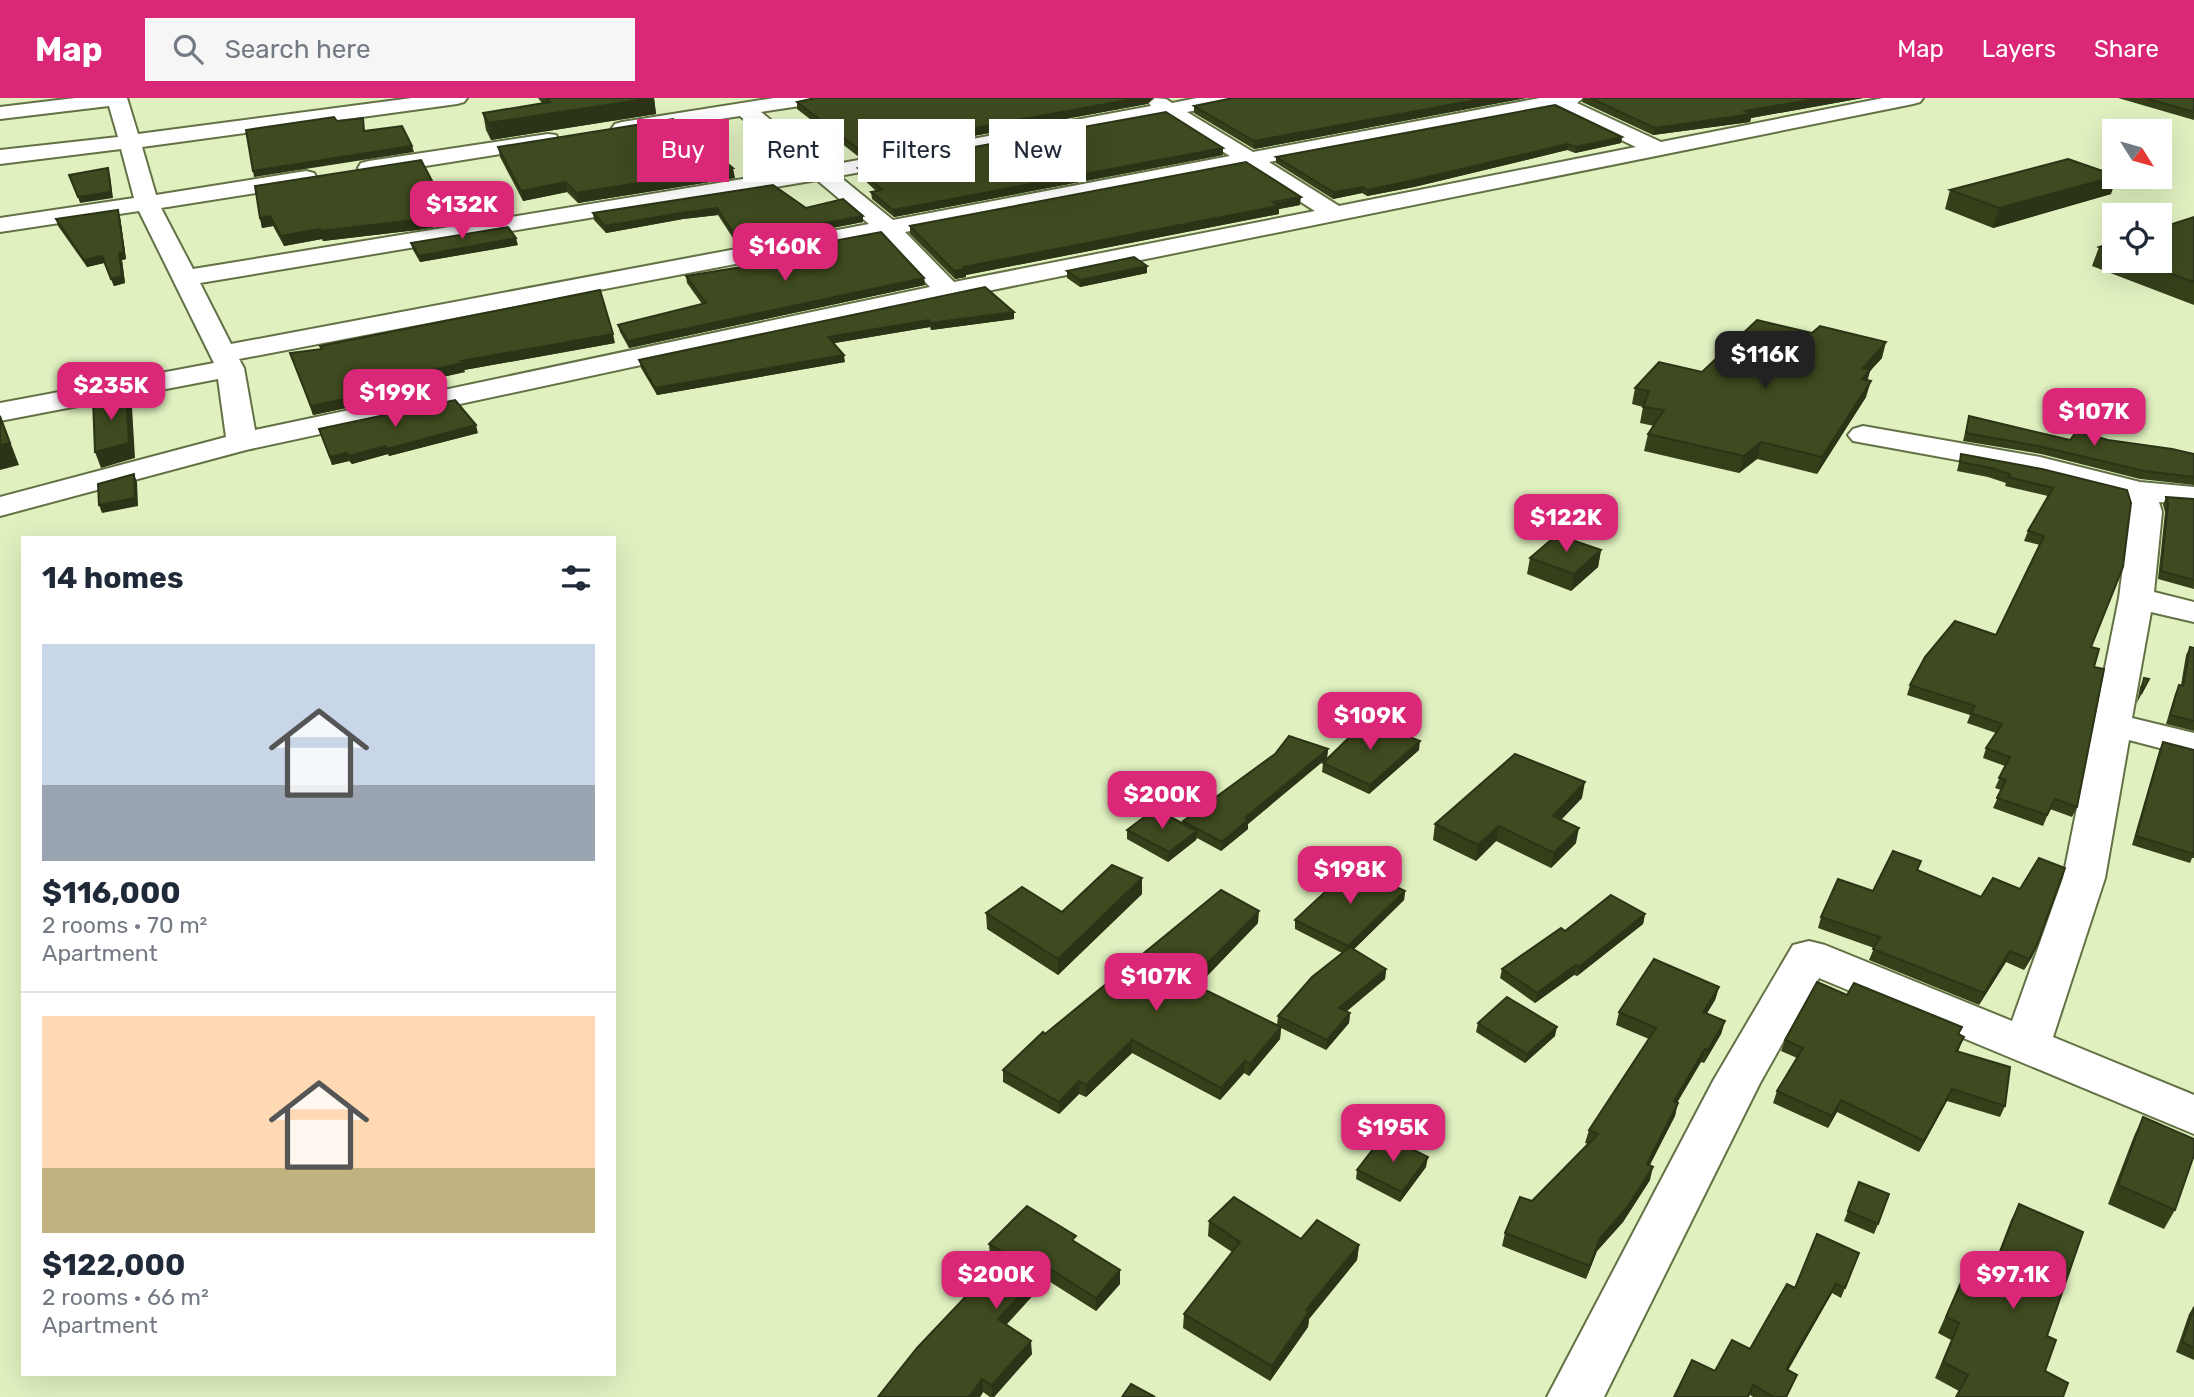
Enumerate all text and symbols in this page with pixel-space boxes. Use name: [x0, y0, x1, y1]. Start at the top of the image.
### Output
search box: [145, 18, 635, 81]
text: Map: [35, 30, 103, 69]
icon: search: [169, 30, 207, 68]
text: Search here: [225, 34, 370, 65]
text: Map: [1897, 35, 1944, 63]
text: Layers: [1982, 35, 2056, 63]
text: Share: [2094, 35, 2159, 63]
chip: Buy: [637, 119, 729, 182]
chip: Rent: [743, 119, 844, 182]
chip: Filters: [858, 119, 975, 182]
chip: New: [989, 119, 1086, 182]
north arrow: [2102, 119, 2172, 189]
map controls: [2102, 119, 2172, 273]
pin: $132K: [413, 181, 511, 241]
text: $132K: [426, 190, 498, 218]
button: locate: [2102, 203, 2172, 273]
pin: $160K: [736, 223, 834, 283]
text: $160K: [749, 232, 821, 260]
pin: $116K: [1716, 331, 1814, 391]
text: $116K: [1731, 340, 1799, 368]
pin: $235K: [62, 362, 160, 422]
pin: $199K: [346, 370, 444, 429]
text: $235K: [73, 371, 149, 399]
text: $199K: [359, 378, 431, 406]
pin: $107K: [2045, 388, 2143, 448]
text: $107K: [2059, 397, 2129, 425]
pin: $122K: [1517, 494, 1615, 554]
text: $122K: [1530, 503, 1602, 531]
icon: filters: [557, 559, 595, 597]
text: 14 homes: [42, 560, 184, 596]
icon: home: [256, 690, 382, 816]
pin: $109K: [1321, 692, 1419, 752]
text: $109K: [1334, 701, 1406, 729]
pin: $200K: [1113, 772, 1211, 831]
text: $200K: [1124, 780, 1200, 808]
pin: $198K: [1301, 846, 1399, 906]
text: $198K: [1314, 855, 1386, 883]
text: $116,000: [42, 875, 181, 911]
text: 2 rooms · 70 m²: [42, 911, 207, 939]
text: Apartment: [42, 939, 158, 967]
pin: $107K: [1107, 954, 1205, 1013]
text: $107K: [1121, 962, 1191, 990]
icon: home: [256, 1062, 382, 1188]
pin: $195K: [1344, 1104, 1442, 1164]
text: $195K: [1357, 1113, 1429, 1141]
text: $122,000: [42, 1247, 185, 1283]
pin: $200K: [947, 1252, 1045, 1311]
pin: $97.1K: [1956, 1252, 2070, 1311]
text: $200K: [958, 1260, 1034, 1288]
text: $97.1K: [1976, 1260, 2050, 1288]
text: 2 rooms · 66 m²: [42, 1283, 209, 1311]
text: Apartment: [42, 1311, 158, 1339]

